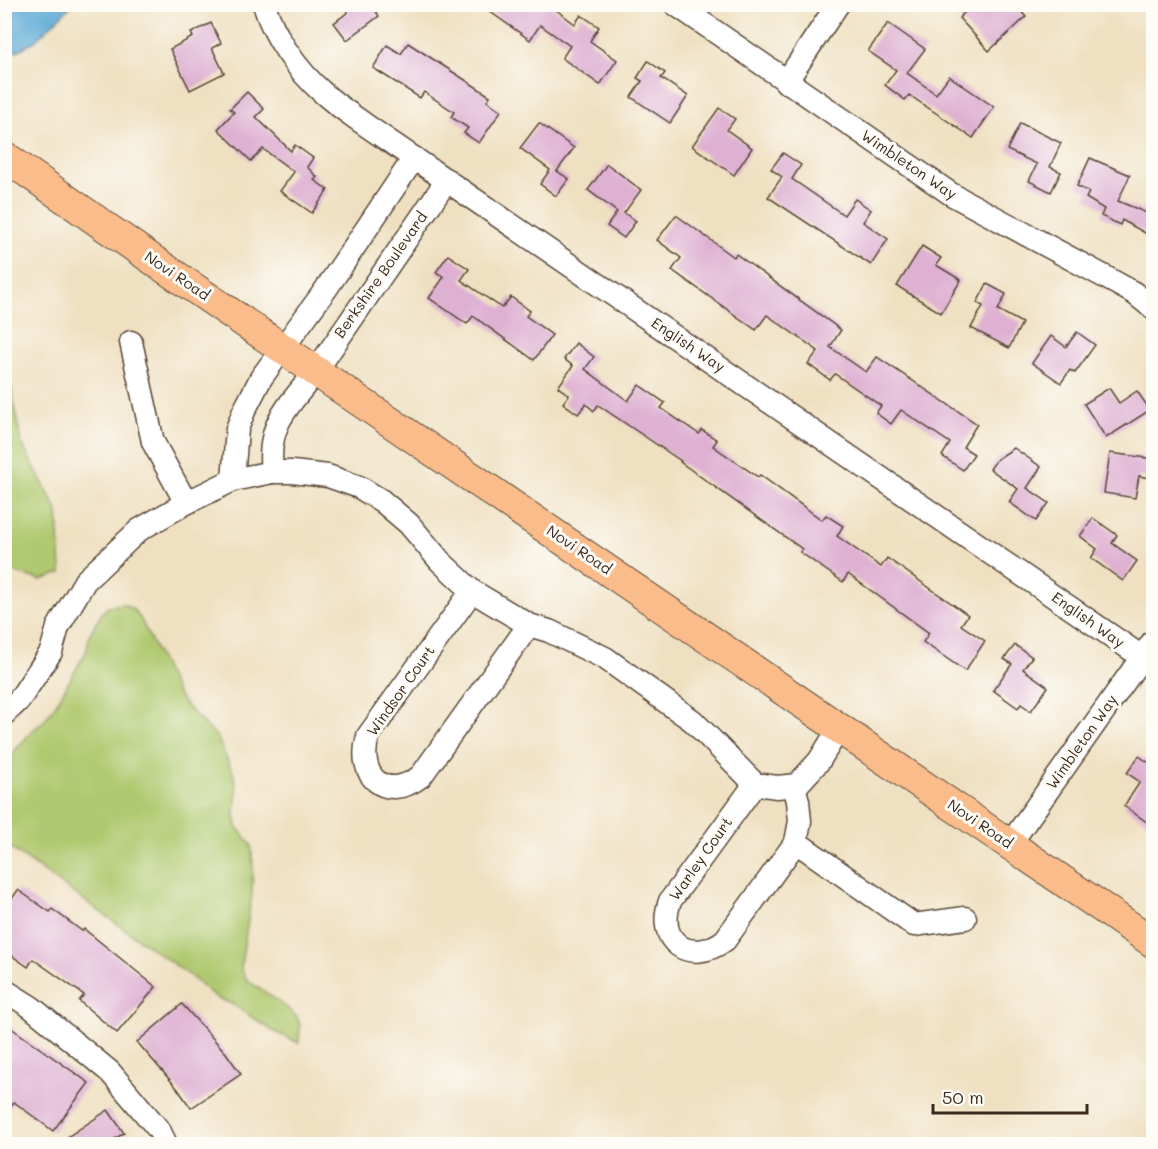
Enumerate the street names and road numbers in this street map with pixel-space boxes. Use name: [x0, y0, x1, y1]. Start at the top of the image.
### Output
street label: Wimbleton Way: [858, 125, 961, 204]
street label: Berkshire Boulevard: [329, 207, 431, 342]
street label: Novi Road: [141, 246, 214, 304]
street label: English Way: [648, 312, 729, 376]
street label: Novi Road: [543, 520, 616, 578]
street label: English Way: [1048, 587, 1129, 652]
street label: Windsor Court: [362, 641, 439, 740]
street label: Wimbleton Way: [1041, 690, 1121, 793]
street label: Novi Road: [944, 794, 1017, 852]
street label: Warley Court: [664, 813, 736, 904]

